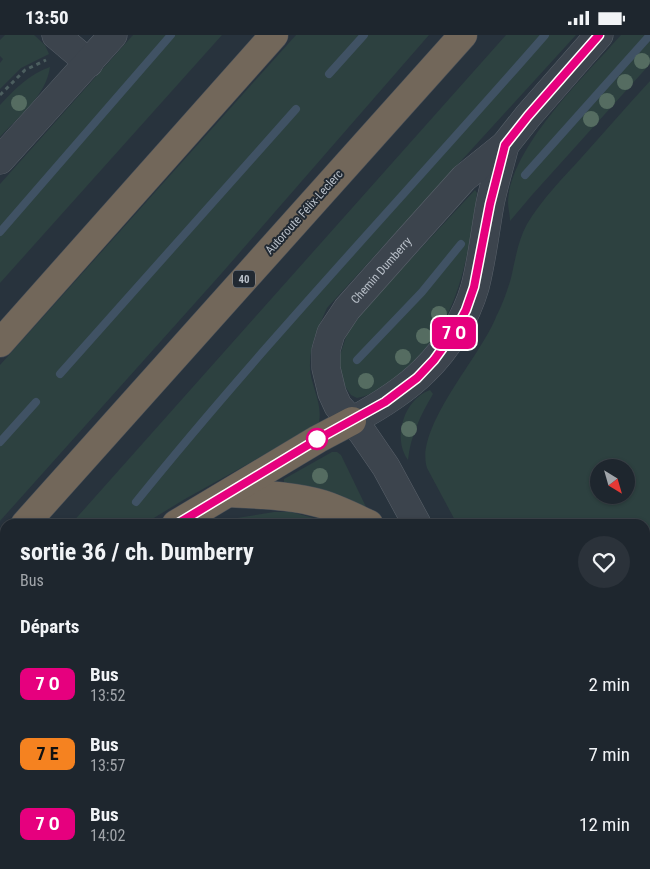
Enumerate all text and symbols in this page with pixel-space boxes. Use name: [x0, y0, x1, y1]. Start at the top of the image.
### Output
text: 13:50: [25, 6, 69, 29]
street label: Autoroute Félix-Leclerc: [262, 167, 346, 257]
street label: Chemin Dumberry: [348, 234, 415, 307]
road number: 40: [233, 270, 255, 287]
line badge: 7 O: [425, 317, 483, 349]
text: 7 O: [442, 322, 466, 343]
unlabelled marker: [306, 428, 328, 450]
north arrow: [590, 459, 635, 504]
map controls: [590, 459, 635, 504]
button: heart: [578, 536, 630, 588]
text: sortie 36 / ch. Dumberry: [20, 538, 254, 566]
text: Bus: [20, 571, 44, 590]
text: Départs: [20, 615, 79, 638]
text: Bus: [90, 663, 119, 686]
text: 7 O: [35, 673, 60, 694]
text: 2 min: [588, 673, 630, 696]
text: 13:52: [90, 686, 125, 705]
text: Bus: [90, 733, 119, 756]
text: 7 E: [36, 743, 59, 764]
text: 7 min: [588, 743, 630, 766]
text: 13:57: [90, 756, 125, 775]
text: Bus: [90, 803, 119, 826]
text: 7 O: [35, 813, 60, 834]
text: 12 min: [579, 813, 630, 836]
text: 14:02: [90, 826, 125, 845]

